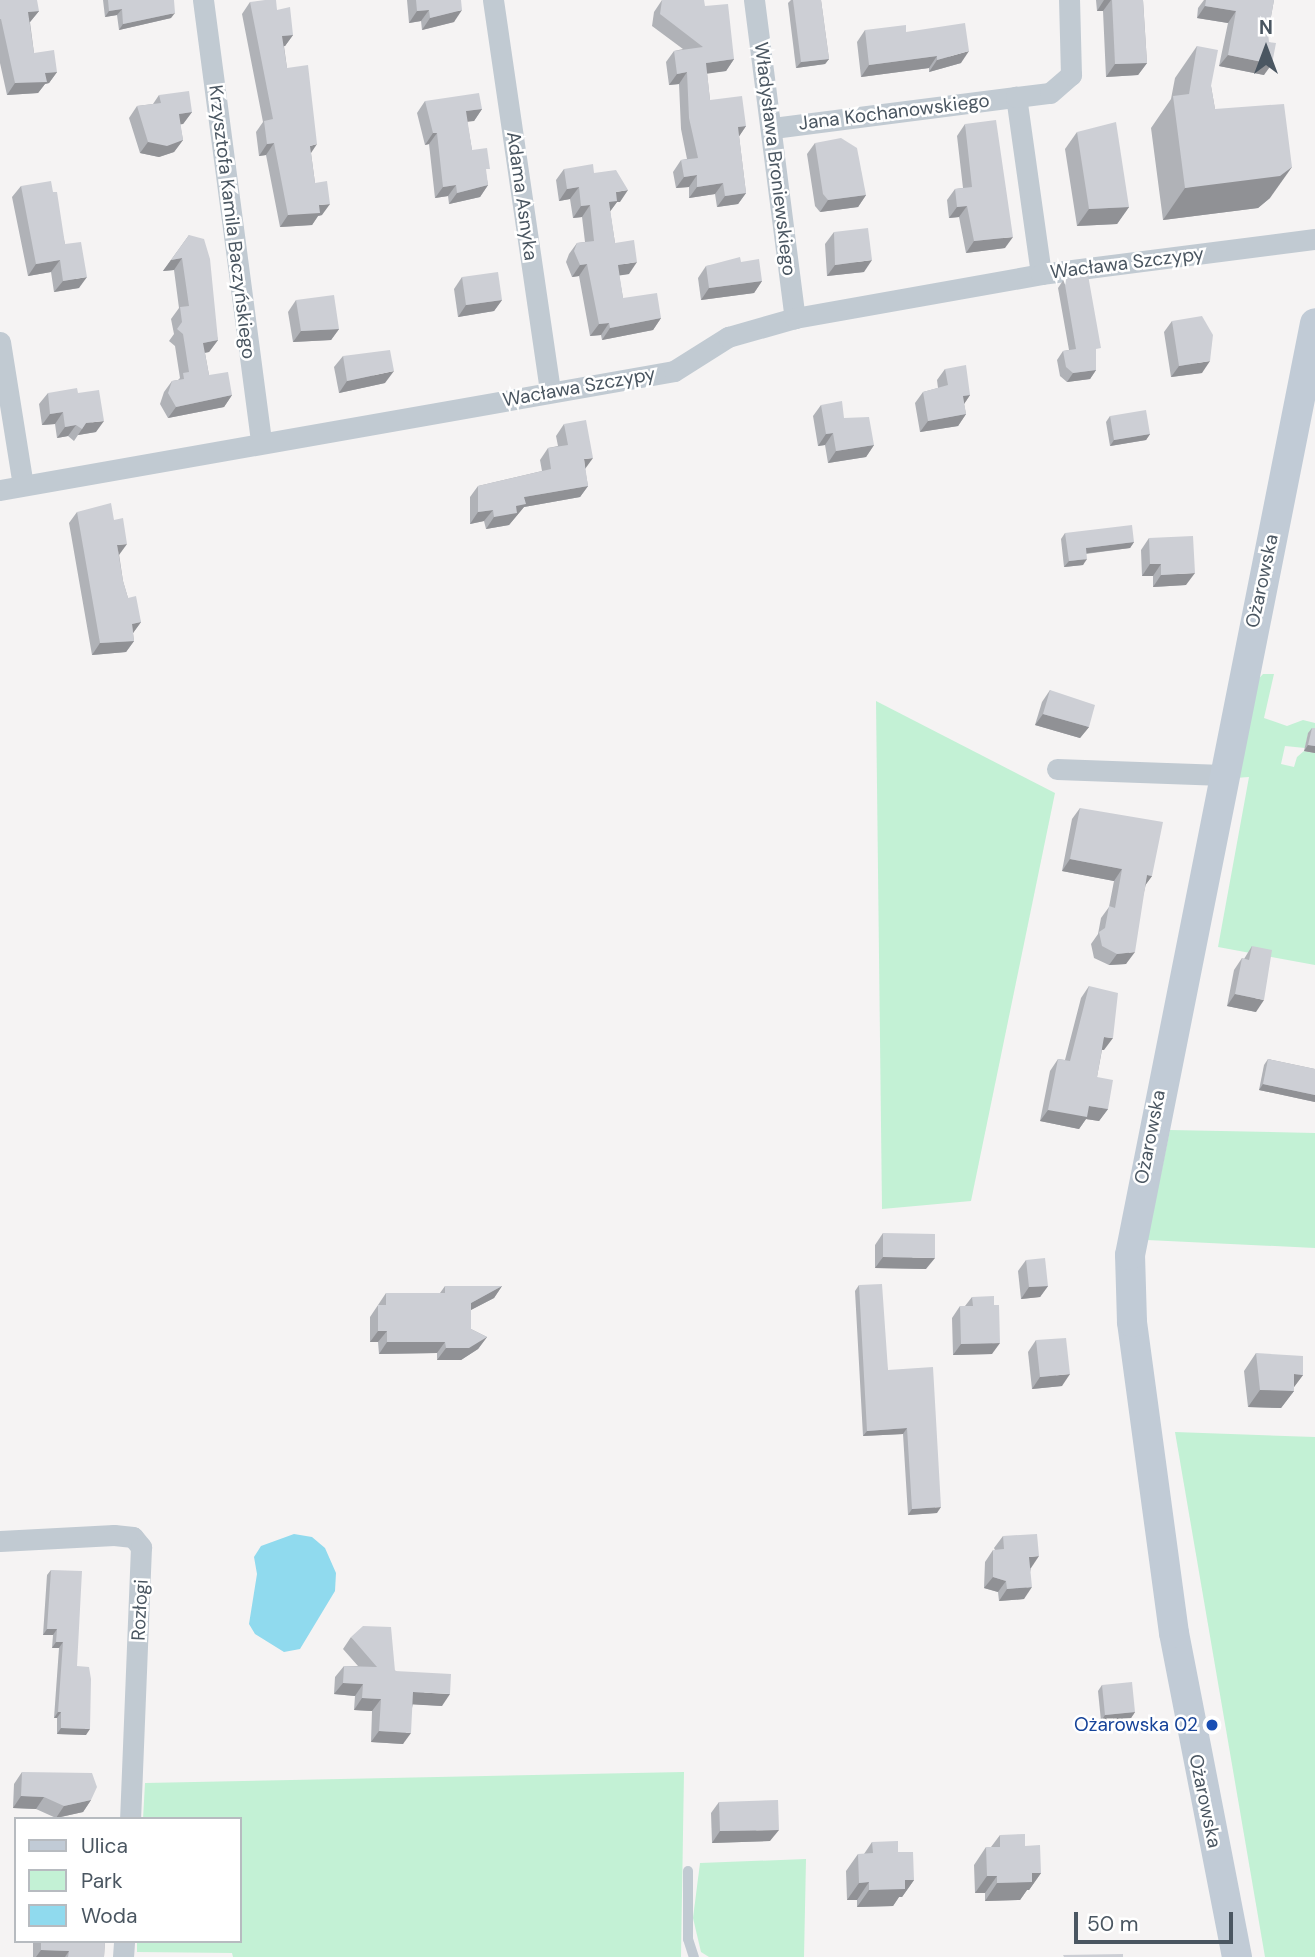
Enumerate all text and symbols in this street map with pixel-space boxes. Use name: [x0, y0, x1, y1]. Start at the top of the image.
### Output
north arrow: [1231, 14, 1301, 84]
text: N: [1259, 15, 1273, 40]
street label: Władysława Broniewskiego: [749, 41, 801, 277]
street label: Krzysztofa Kamila Baczyńskiego: [204, 84, 260, 360]
street label: Jana Kochanowskiego: [797, 89, 991, 135]
street label: Adama Asnyka: [502, 130, 542, 262]
street label: Wacława Szczypy: [1049, 242, 1205, 284]
street label: Wacława Szczypy: [501, 362, 657, 412]
street label: Ożarowska: [1241, 532, 1283, 630]
street label: Ożarowska: [1130, 1088, 1170, 1186]
street label: Rozłogi: [127, 1579, 153, 1641]
place label: Ożarowska 02: [1074, 1714, 1198, 1736]
marker: Ożarowska 02: [1204, 1717, 1220, 1733]
street label: Ożarowska: [1184, 1752, 1226, 1850]
legend: [14, 1817, 242, 1943]
text: Ulica: [81, 1832, 128, 1860]
text: Park: [81, 1867, 122, 1895]
scale bar: [1077, 1898, 1236, 1942]
text: Woda: [81, 1902, 137, 1930]
text: 50 m: [1087, 1910, 1138, 1938]

